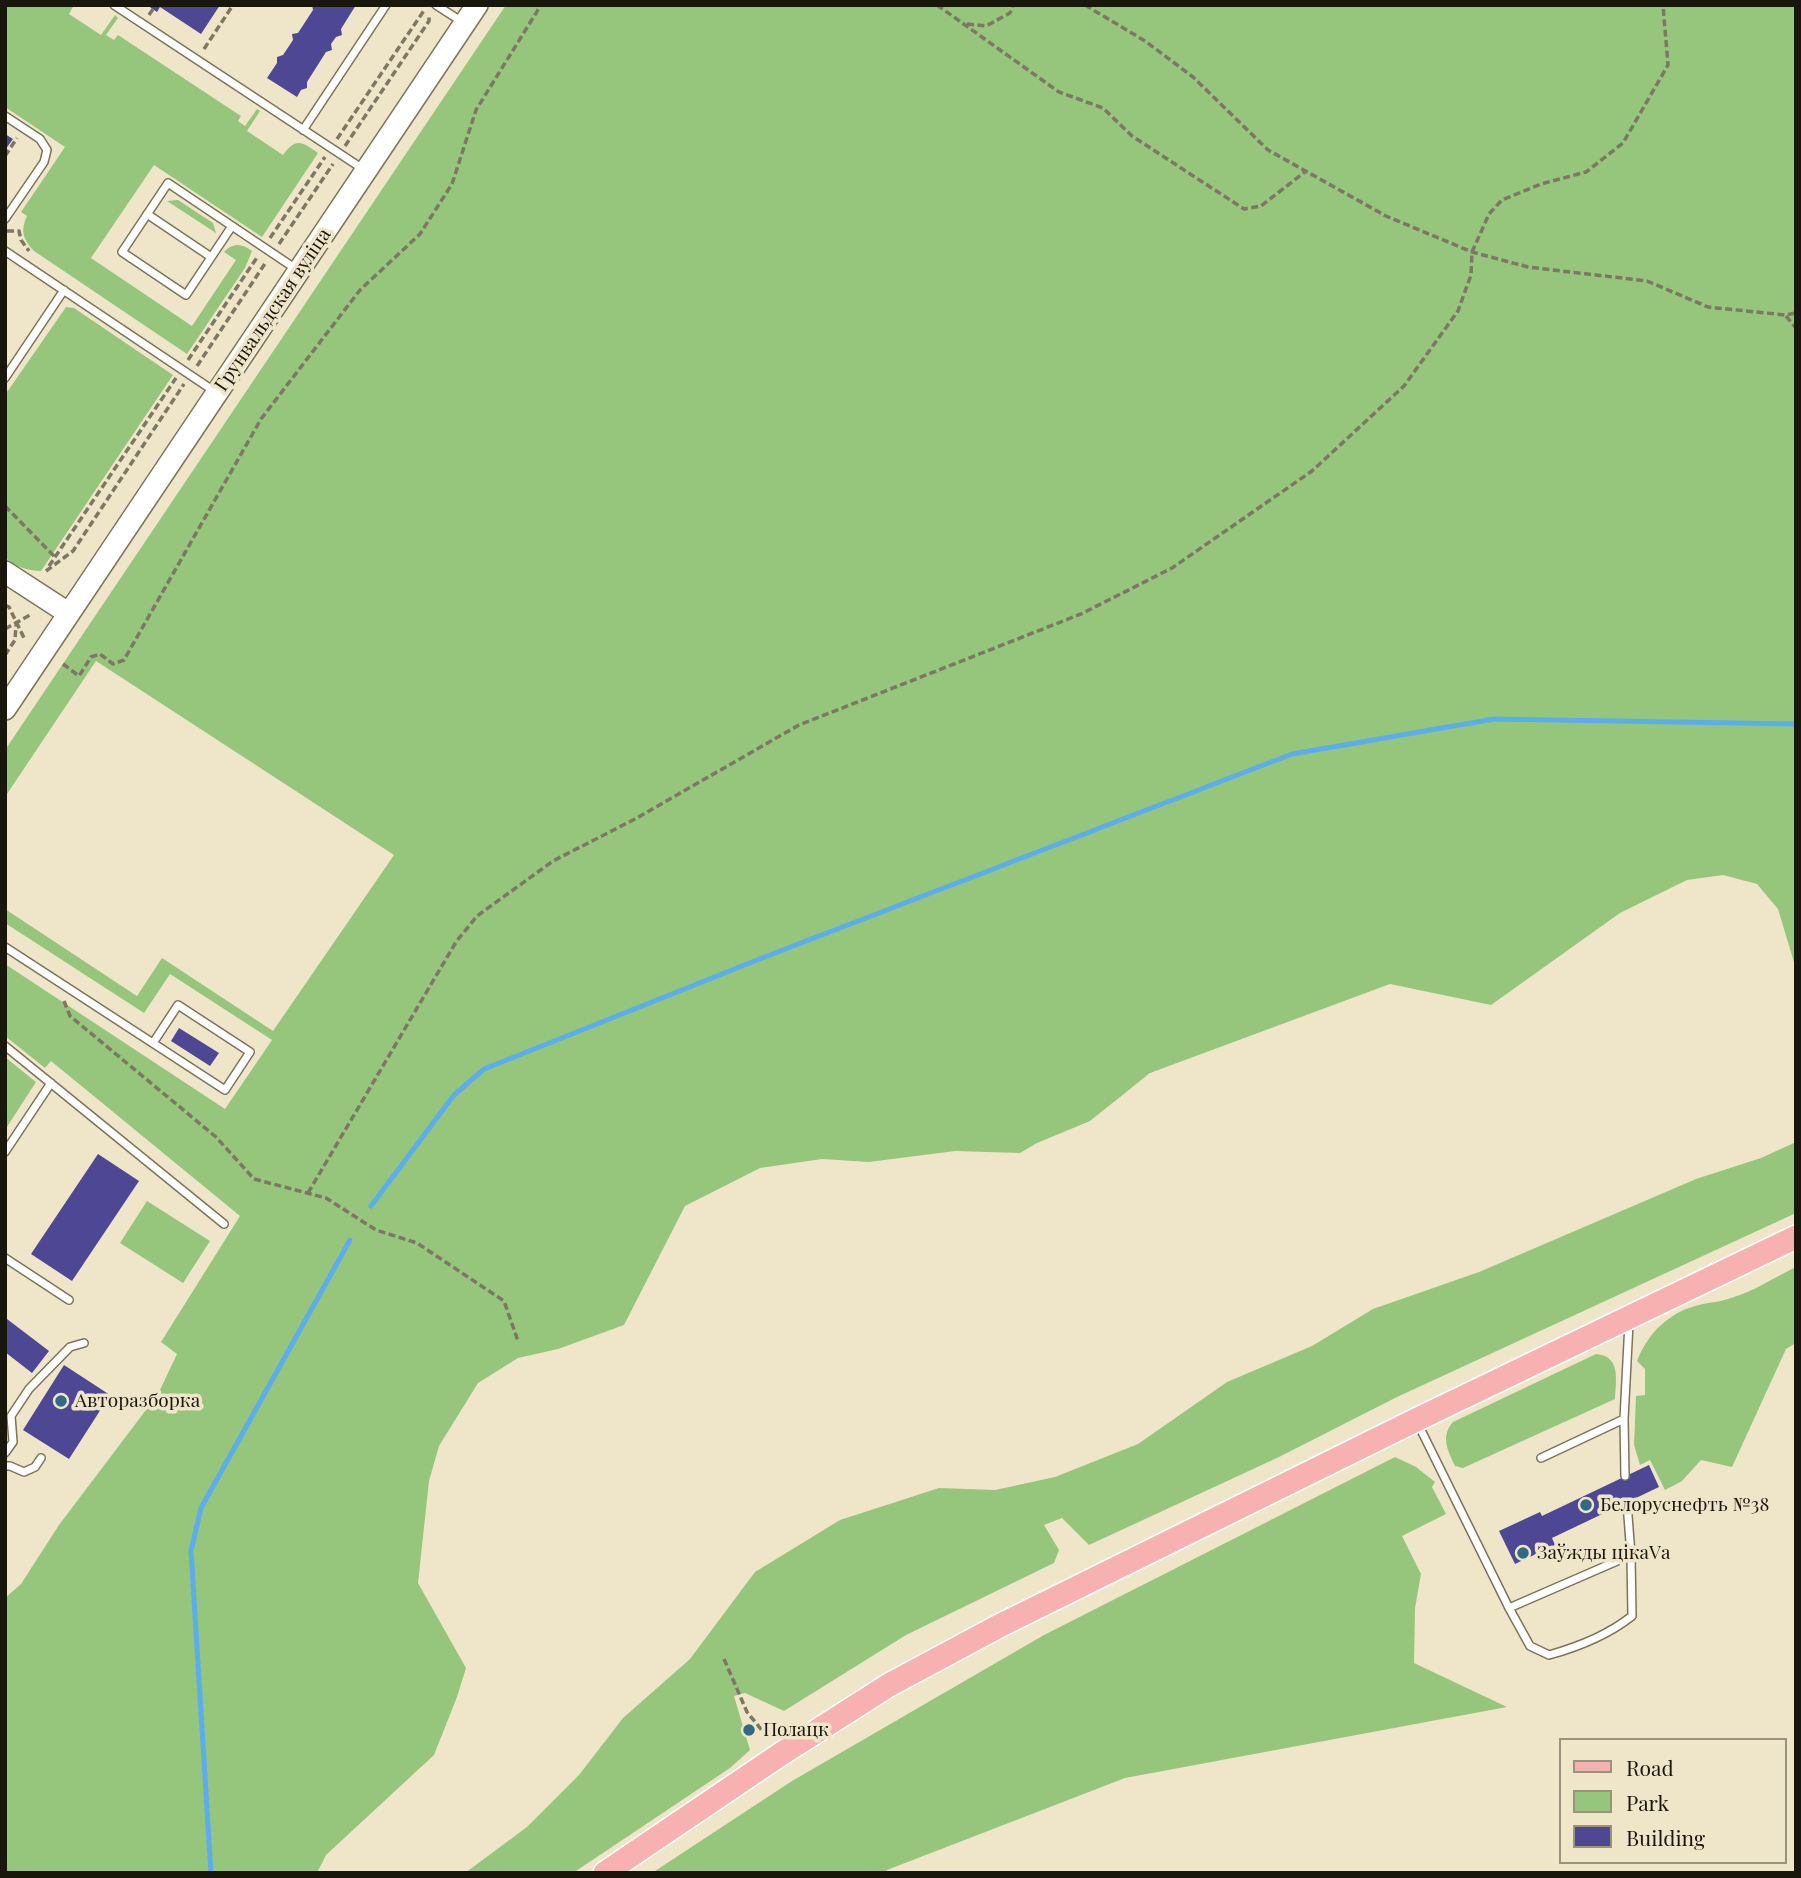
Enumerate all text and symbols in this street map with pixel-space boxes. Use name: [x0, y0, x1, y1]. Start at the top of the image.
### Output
street label: Грунвальдская вуліца: [210, 224, 336, 396]
place label: Авторазборка: [75, 1390, 200, 1412]
marker: Авторазборка: [53, 1393, 69, 1409]
place label: Белоруснефть №38: [1600, 1494, 1769, 1516]
marker: Белоруснефть №38: [1578, 1497, 1594, 1513]
place label: Заўжды цікаVа: [1537, 1542, 1670, 1564]
marker: Заўжды цікаVа: [1515, 1545, 1531, 1561]
place label: Полацк: [763, 1719, 829, 1741]
marker: Полацк: [741, 1722, 757, 1738]
legend: [1560, 1738, 1787, 1864]
text: Road: [1626, 1753, 1674, 1781]
text: Park: [1626, 1788, 1669, 1816]
text: Building: [1626, 1823, 1705, 1851]

